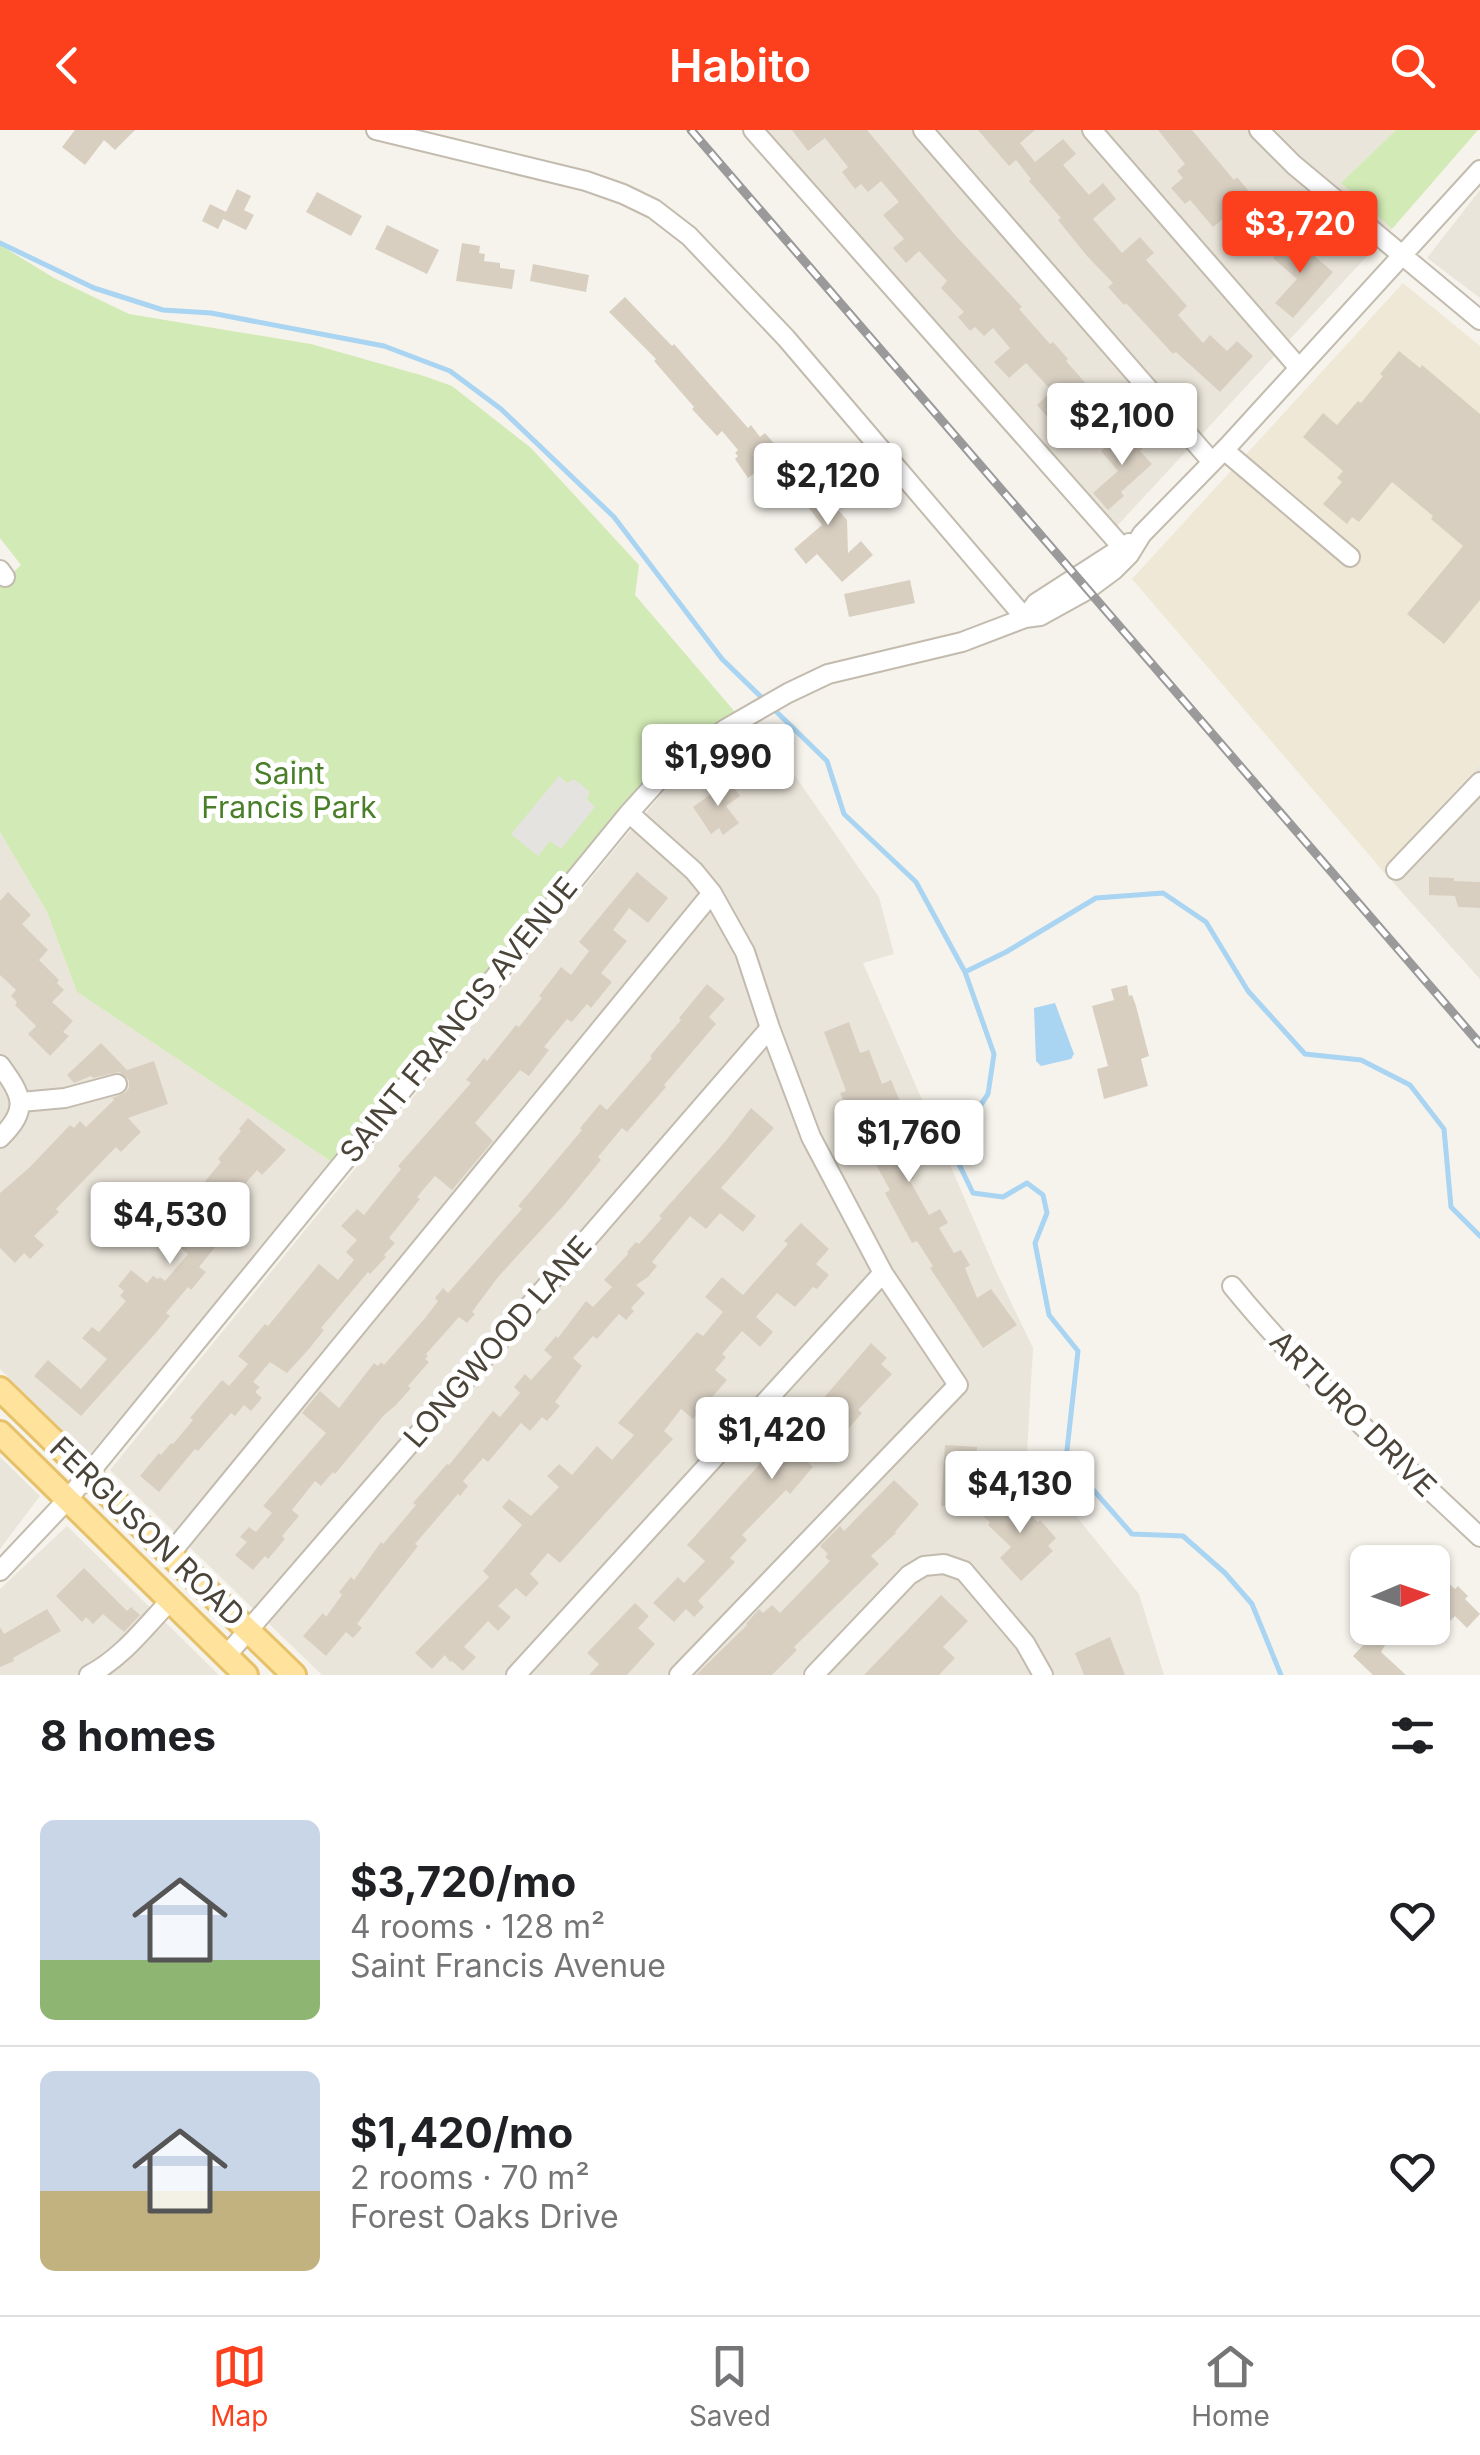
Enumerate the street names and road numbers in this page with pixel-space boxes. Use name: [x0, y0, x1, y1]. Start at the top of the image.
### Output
street label: SAINT FRANCIS AVENUE: [332, 869, 584, 1169]
street label: LONGWOOD LANE: [396, 1228, 599, 1454]
street label: ARTURO DRIVE: [1263, 1323, 1444, 1504]
street label: FERGUSON ROAD: [43, 1429, 252, 1633]

